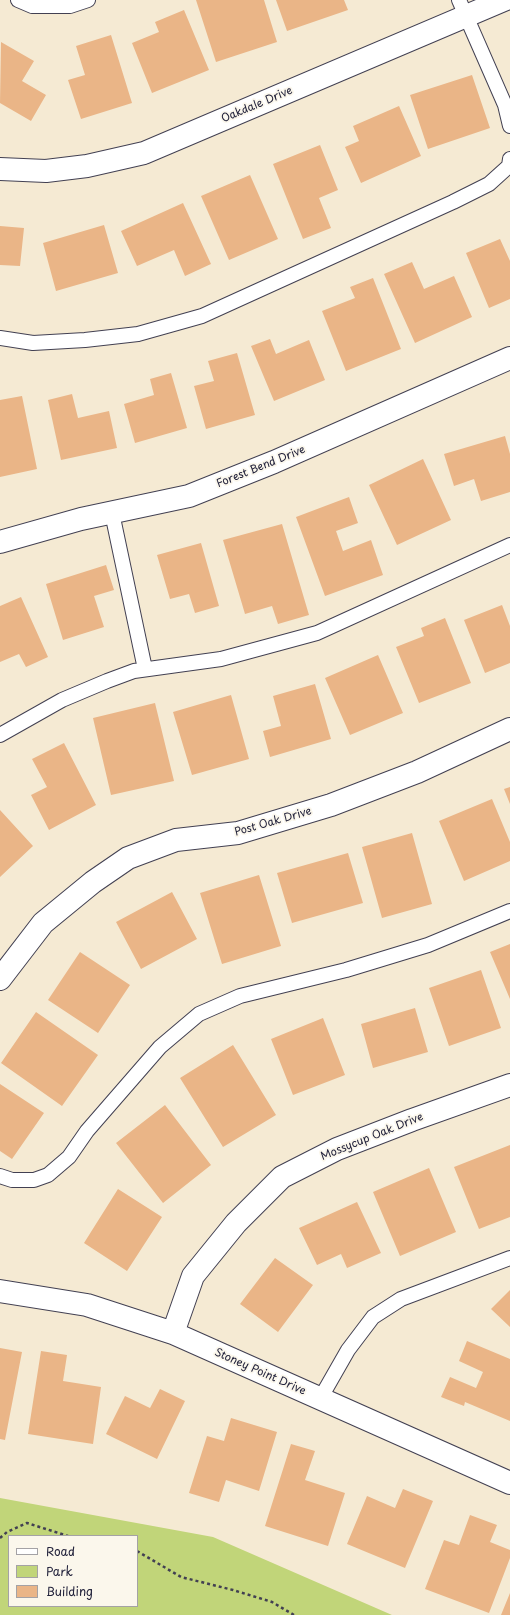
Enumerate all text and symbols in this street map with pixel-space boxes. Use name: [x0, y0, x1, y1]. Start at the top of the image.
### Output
street label: Oakdale Drive: [219, 84, 295, 126]
street label: Forest Bend Drive: [215, 443, 307, 491]
street label: Post Oak Drive: [233, 805, 313, 839]
street label: Mossycup Oak Drive: [319, 1110, 425, 1164]
street label: Stoney Point Drive: [212, 1346, 308, 1398]
legend: [8, 1535, 138, 1607]
text: Road: [46, 1542, 75, 1560]
text: Park: [46, 1562, 73, 1580]
text: Building: [46, 1582, 93, 1600]

